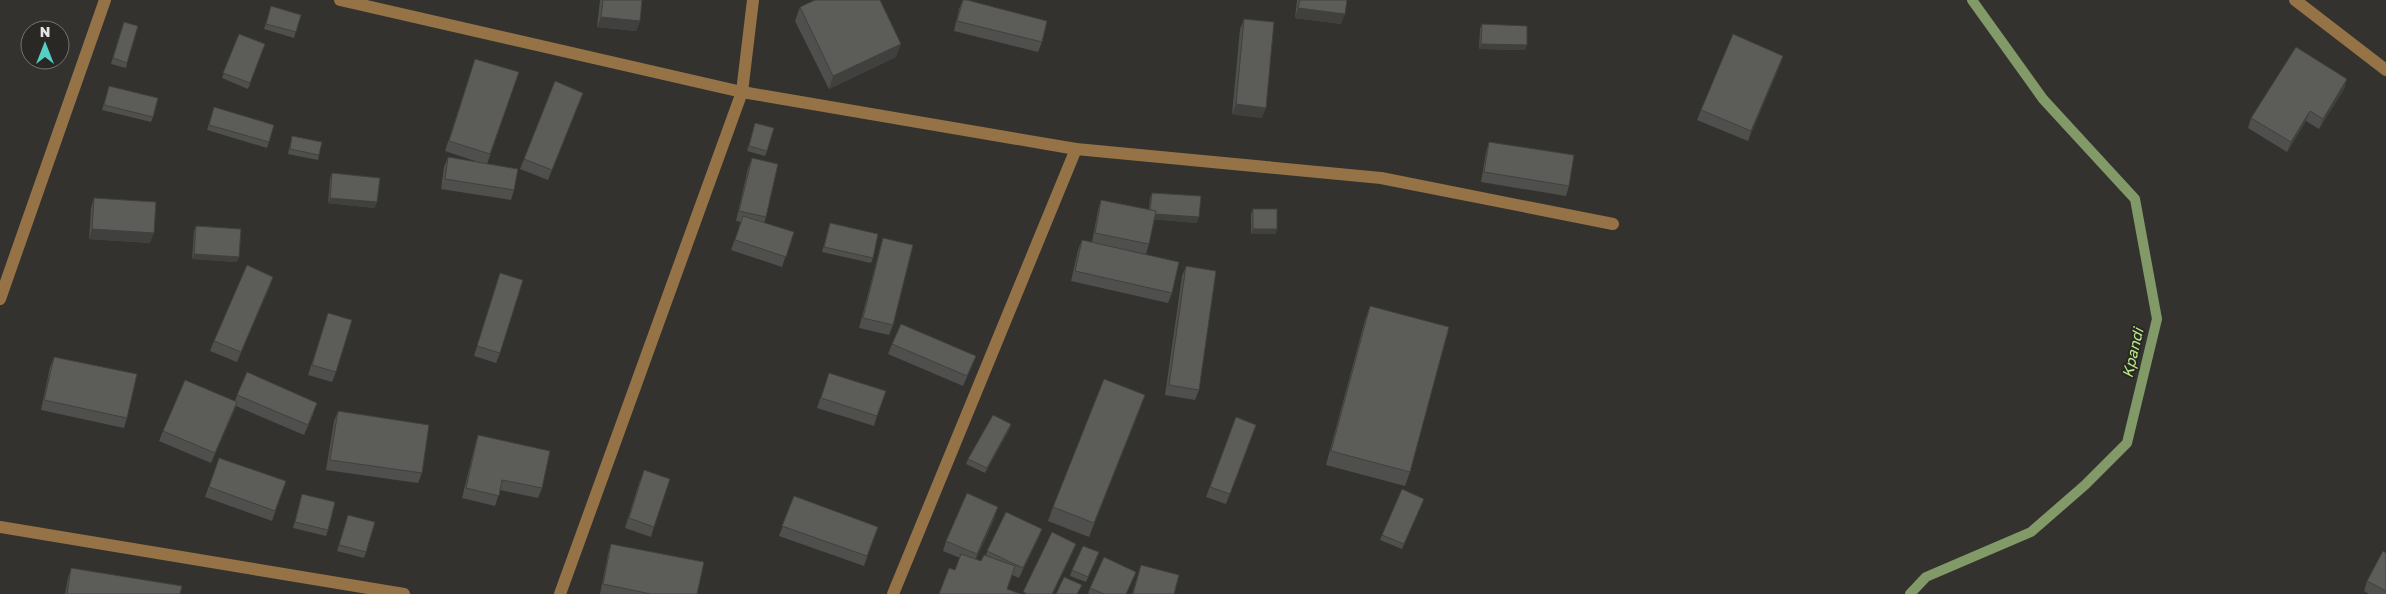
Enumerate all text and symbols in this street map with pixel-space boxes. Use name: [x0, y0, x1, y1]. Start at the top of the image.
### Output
north arrow: [20, 20, 70, 70]
text: N: [40, 23, 50, 40]
water label: Kpandi: [2118, 324, 2147, 379]

